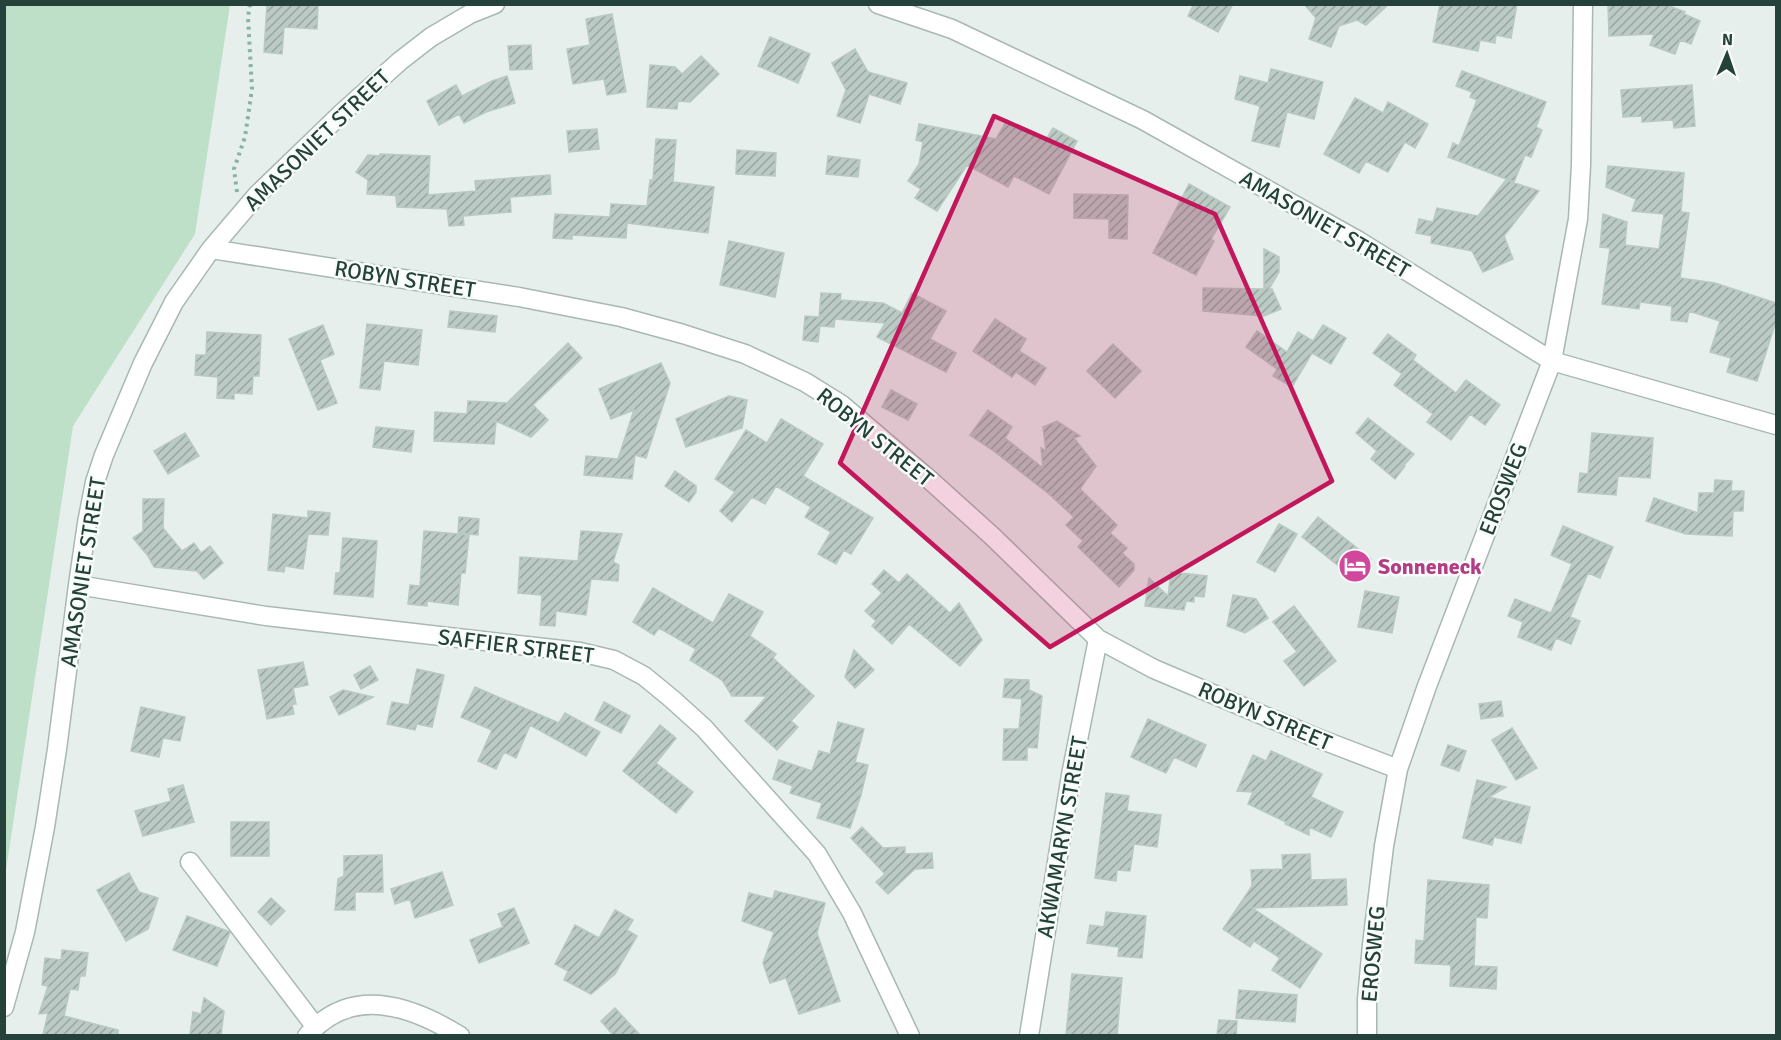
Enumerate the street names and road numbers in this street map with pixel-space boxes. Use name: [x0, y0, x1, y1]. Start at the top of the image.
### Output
street label: AMASONIET STREET: [238, 63, 396, 216]
street label: AMASONIET STREET: [1235, 164, 1415, 284]
street label: ROBYN STREET: [333, 255, 478, 303]
street label: ROBYN STREET: [811, 382, 939, 492]
street label: EROSWEG: [1473, 439, 1533, 539]
street label: AMASONIET STREET: [55, 475, 111, 669]
street label: SAFFIER STREET: [436, 623, 596, 669]
street label: ROBYN STREET: [1194, 676, 1336, 756]
street label: AKWAMARYN STREET: [1031, 734, 1093, 940]
street label: EROSWEG: [1355, 905, 1391, 1003]

